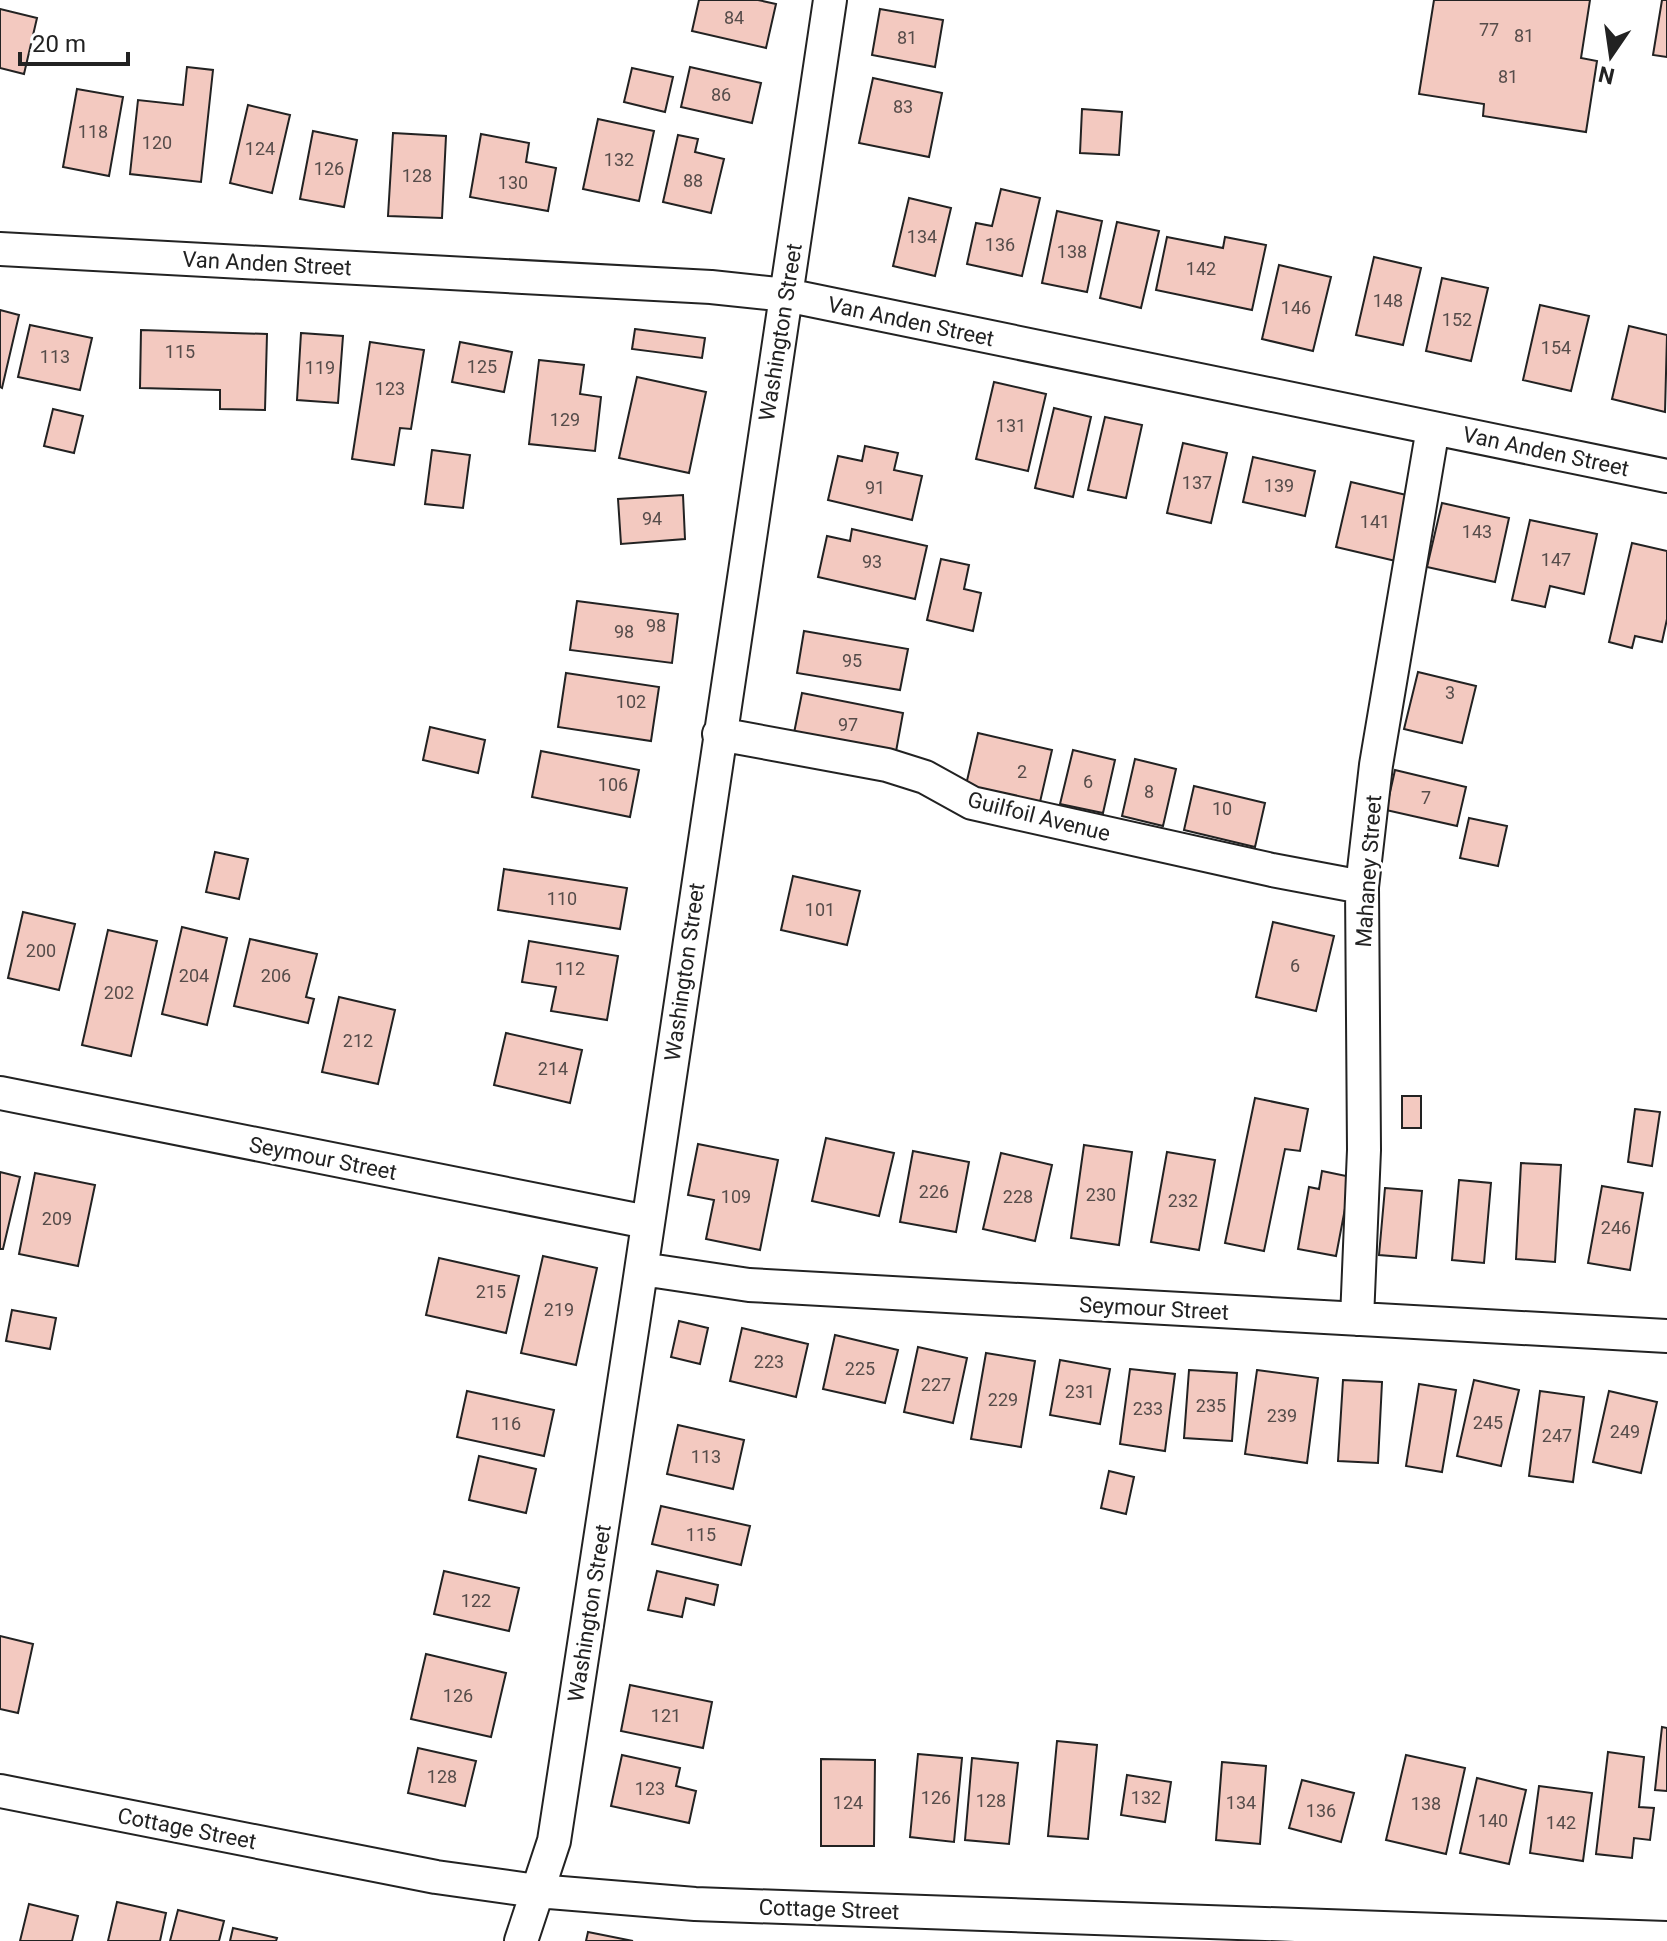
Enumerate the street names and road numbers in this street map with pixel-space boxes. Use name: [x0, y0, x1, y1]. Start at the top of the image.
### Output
street label: Washington Street: [754, 241, 807, 423]
street label: Van Anden Street: [182, 247, 352, 280]
street label: Van Anden Street: [825, 292, 996, 351]
street label: Van Anden Street: [1460, 422, 1631, 481]
street label: Guilfoil Avenue: [965, 787, 1113, 846]
street label: Mahaney Street: [1351, 794, 1386, 948]
street label: Washington Street: [660, 881, 709, 1063]
street label: Seymour Street: [247, 1132, 399, 1185]
street label: Seymour Street: [1078, 1292, 1229, 1325]
street label: Washington Street: [563, 1522, 616, 1704]
street label: Cottage Street: [115, 1803, 258, 1854]
street label: Cottage Street: [758, 1895, 900, 1924]

